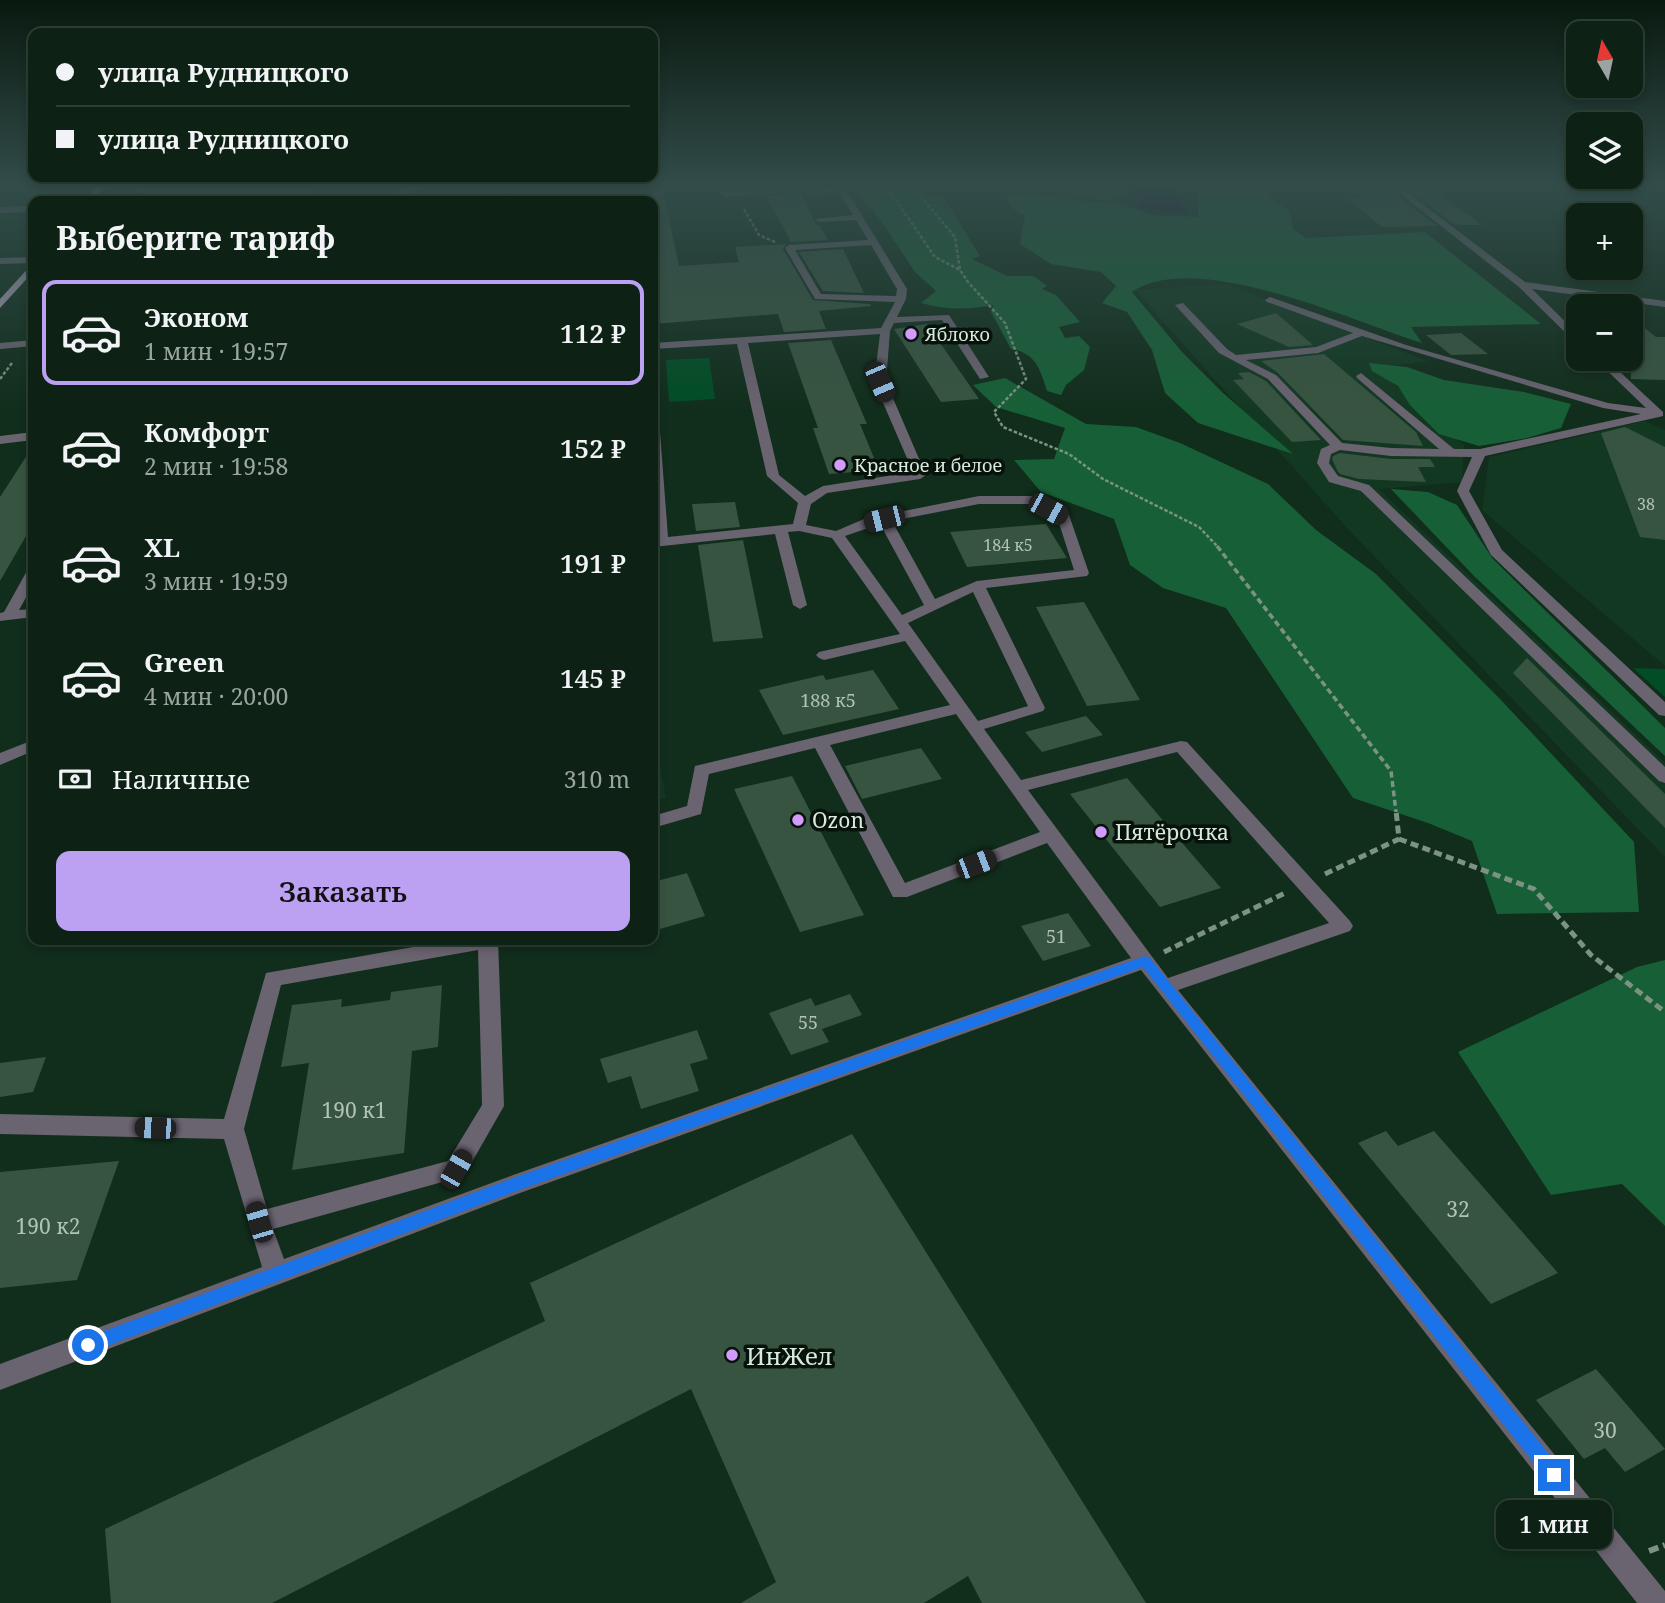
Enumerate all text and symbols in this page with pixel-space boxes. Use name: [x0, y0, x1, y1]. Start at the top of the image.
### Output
north arrow: [1566, 21, 1643, 98]
map controls: [1566, 21, 1643, 371]
text: улица Рудницкого: [98, 54, 349, 90]
button: layers: [1566, 112, 1643, 189]
text: улица Рудницкого: [98, 121, 349, 157]
button: +: [1566, 203, 1643, 280]
text: Выберите тариф: [56, 216, 335, 259]
button: −: [1566, 294, 1643, 371]
text: Эконом: [144, 299, 248, 335]
icon: car: [60, 301, 123, 364]
text: 112 ₽: [560, 315, 626, 351]
place label: Яблоко: [924, 322, 990, 346]
marker: Яблоко: [903, 326, 919, 342]
text: 1 мин · 19:57: [144, 335, 288, 367]
car: [863, 359, 898, 405]
text: Комфорт: [144, 414, 269, 450]
icon: car: [60, 416, 123, 479]
text: 152 ₽: [560, 430, 626, 466]
text: 2 мин · 19:58: [144, 450, 288, 482]
place label: Красное и белое: [854, 453, 1002, 477]
marker: Красное и белое: [832, 457, 848, 473]
car: [1025, 490, 1072, 528]
house number: 38: [1637, 493, 1655, 515]
car: [862, 504, 907, 534]
text: XL: [144, 529, 180, 565]
icon: car: [60, 531, 123, 594]
house number: 184 к5: [983, 534, 1033, 556]
text: 191 ₽: [560, 545, 626, 581]
text: 3 мин · 19:59: [144, 565, 288, 597]
text: Green: [144, 644, 225, 680]
icon: car: [60, 646, 123, 709]
text: 145 ₽: [560, 660, 626, 696]
text: 4 мин · 20:00: [144, 680, 288, 712]
house number: 188 к5: [800, 688, 856, 712]
icon: cash: [56, 760, 94, 798]
text: Наличные: [112, 761, 250, 797]
text: 310 m: [564, 763, 630, 795]
place label: Ozon: [812, 806, 864, 834]
marker: Ozon: [790, 812, 806, 828]
place label: Пятёрочка: [1115, 818, 1229, 846]
marker: Пятёрочка: [1093, 824, 1109, 840]
car: [953, 847, 1000, 881]
button: Заказать: [56, 851, 630, 931]
house number: 51: [1046, 924, 1066, 948]
house number: 55: [798, 1010, 818, 1034]
house number: 190 к1: [322, 1096, 386, 1124]
car: [134, 1117, 177, 1139]
car: [437, 1146, 476, 1192]
house number: 32: [1446, 1195, 1470, 1223]
car: [244, 1199, 275, 1245]
house number: 190 к2: [16, 1212, 80, 1240]
route start: [72, 1329, 104, 1361]
place label: ИнЖел: [746, 1339, 833, 1372]
marker: ИнЖел: [724, 1347, 740, 1363]
house number: 30: [1593, 1416, 1617, 1444]
route end: [1538, 1459, 1570, 1491]
callout: 1 мин: [1496, 1500, 1612, 1548]
text: 1 мин: [1519, 1508, 1589, 1540]

